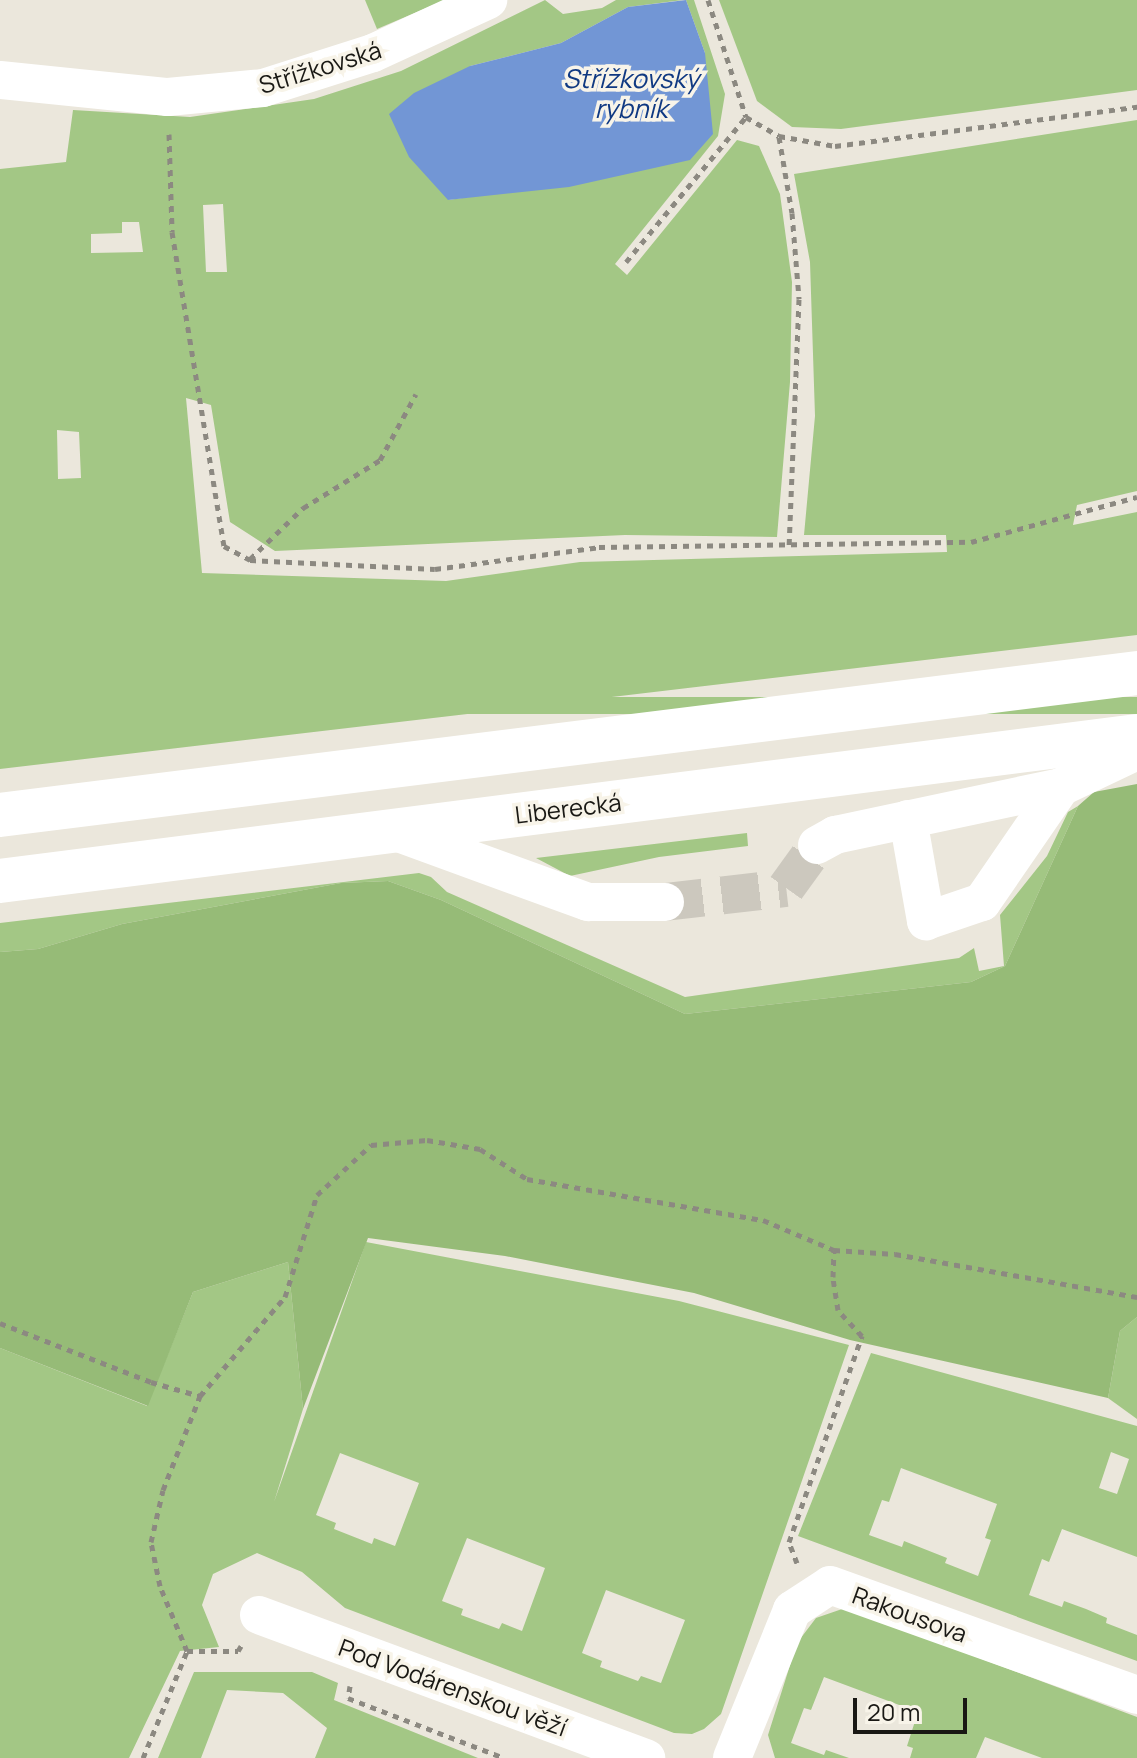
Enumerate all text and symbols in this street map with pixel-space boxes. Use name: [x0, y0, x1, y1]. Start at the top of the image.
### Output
street label: Střížkovská: [255, 35, 385, 99]
water label: Střížkovský rybník: [563, 63, 699, 124]
street label: Liberecká: [513, 787, 623, 829]
street label: Rakousova: [849, 1580, 971, 1648]
street label: Pod Vodárenskou věží: [335, 1632, 571, 1742]
scale bar: [857, 1682, 971, 1732]
text: 20 m: [867, 1695, 920, 1728]

